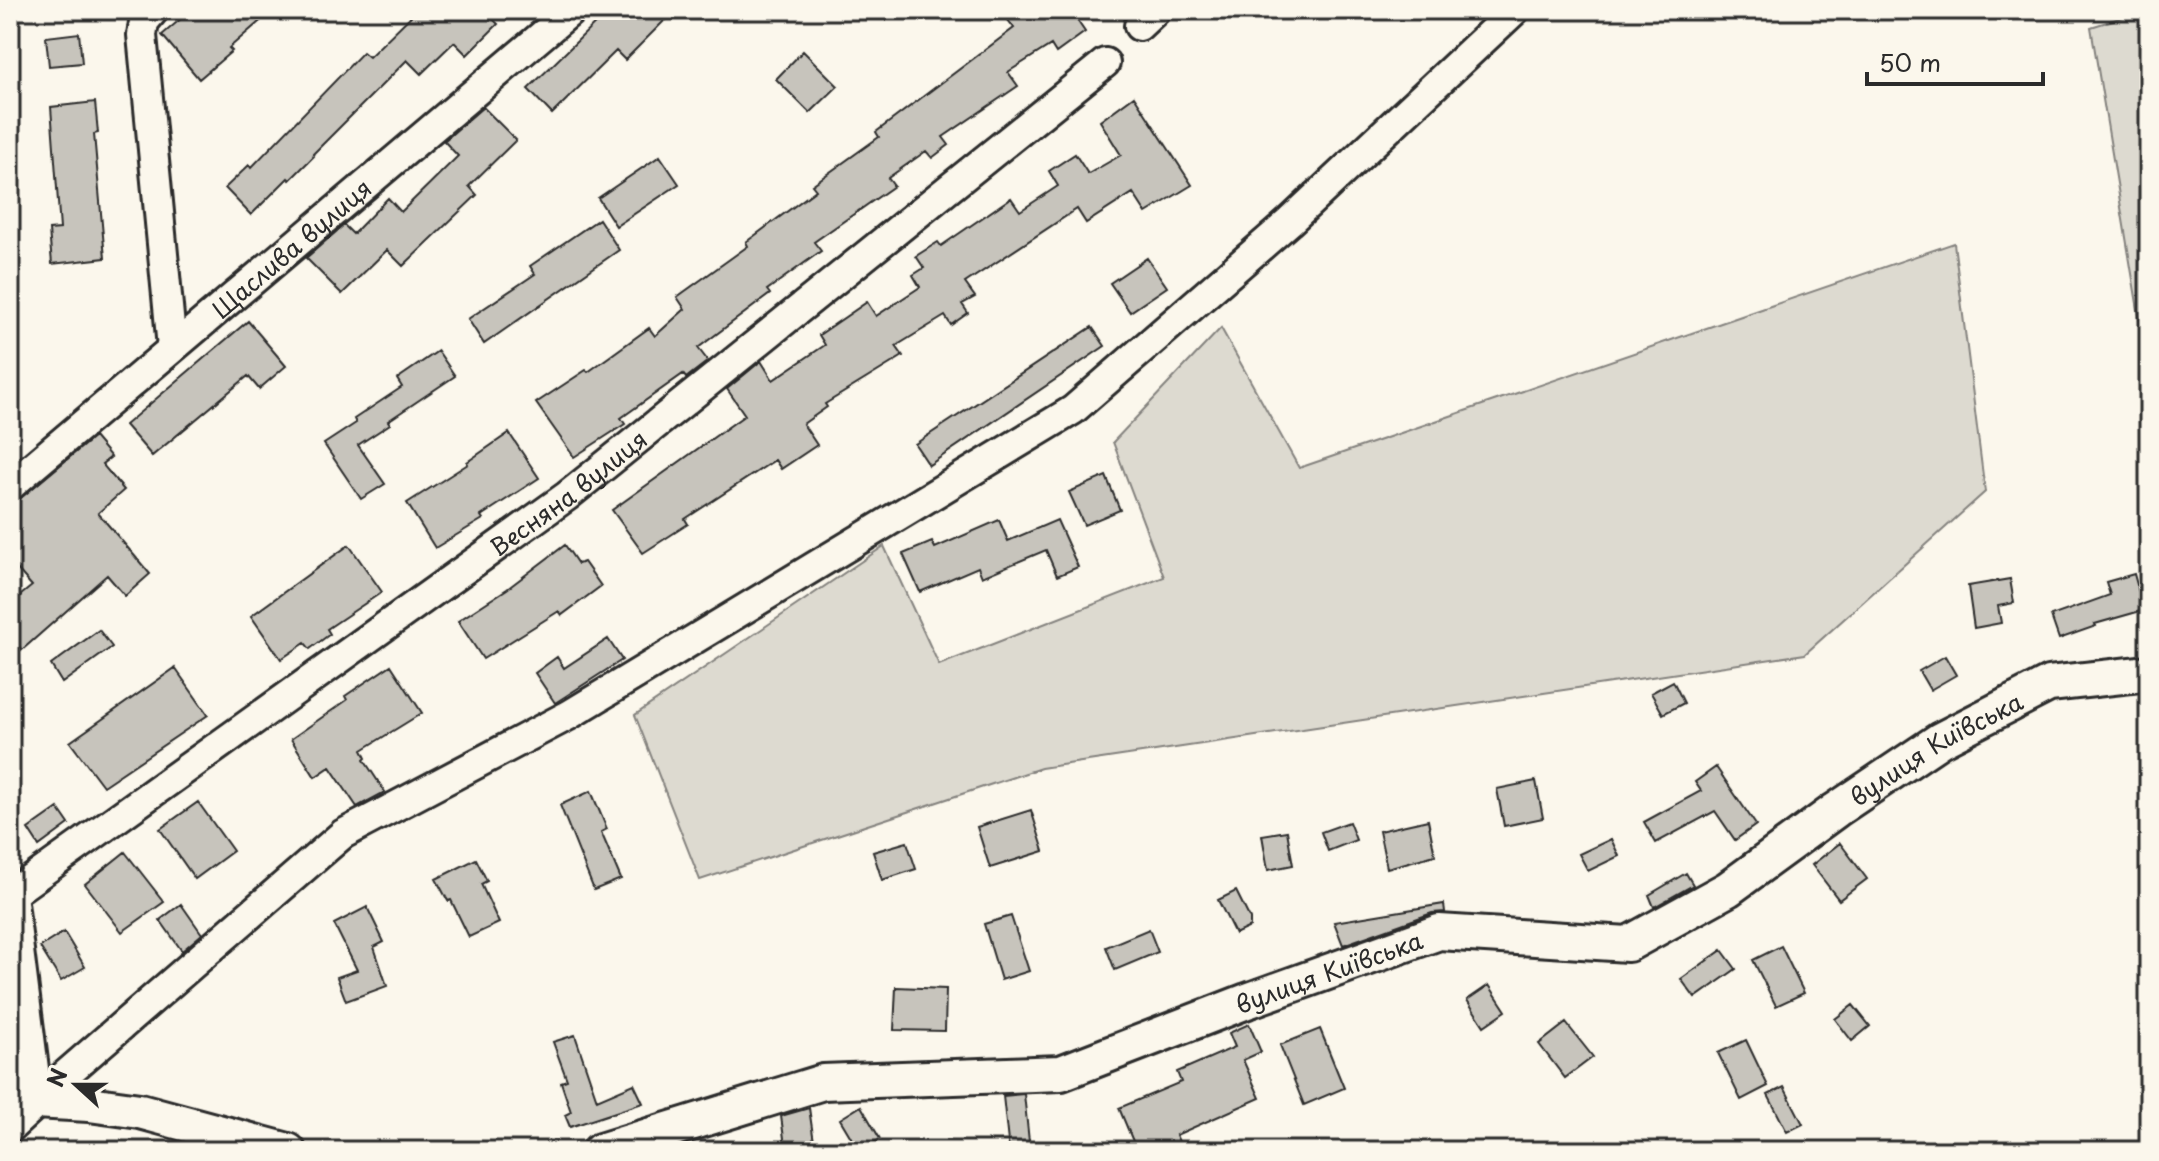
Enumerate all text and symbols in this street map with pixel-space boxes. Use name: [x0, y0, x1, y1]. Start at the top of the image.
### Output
scale bar: [1867, 36, 2043, 86]
text: 50 m: [1879, 44, 1941, 80]
street label: Щаслива вулиця: [203, 170, 379, 327]
street label: Весняна вулиця: [482, 421, 654, 564]
street label: вулиця Київська: [1842, 683, 2029, 814]
street label: вулиця Київська: [1230, 921, 1427, 1022]
north arrow: [36, 1045, 116, 1125]
text: N: [37, 1063, 74, 1091]

